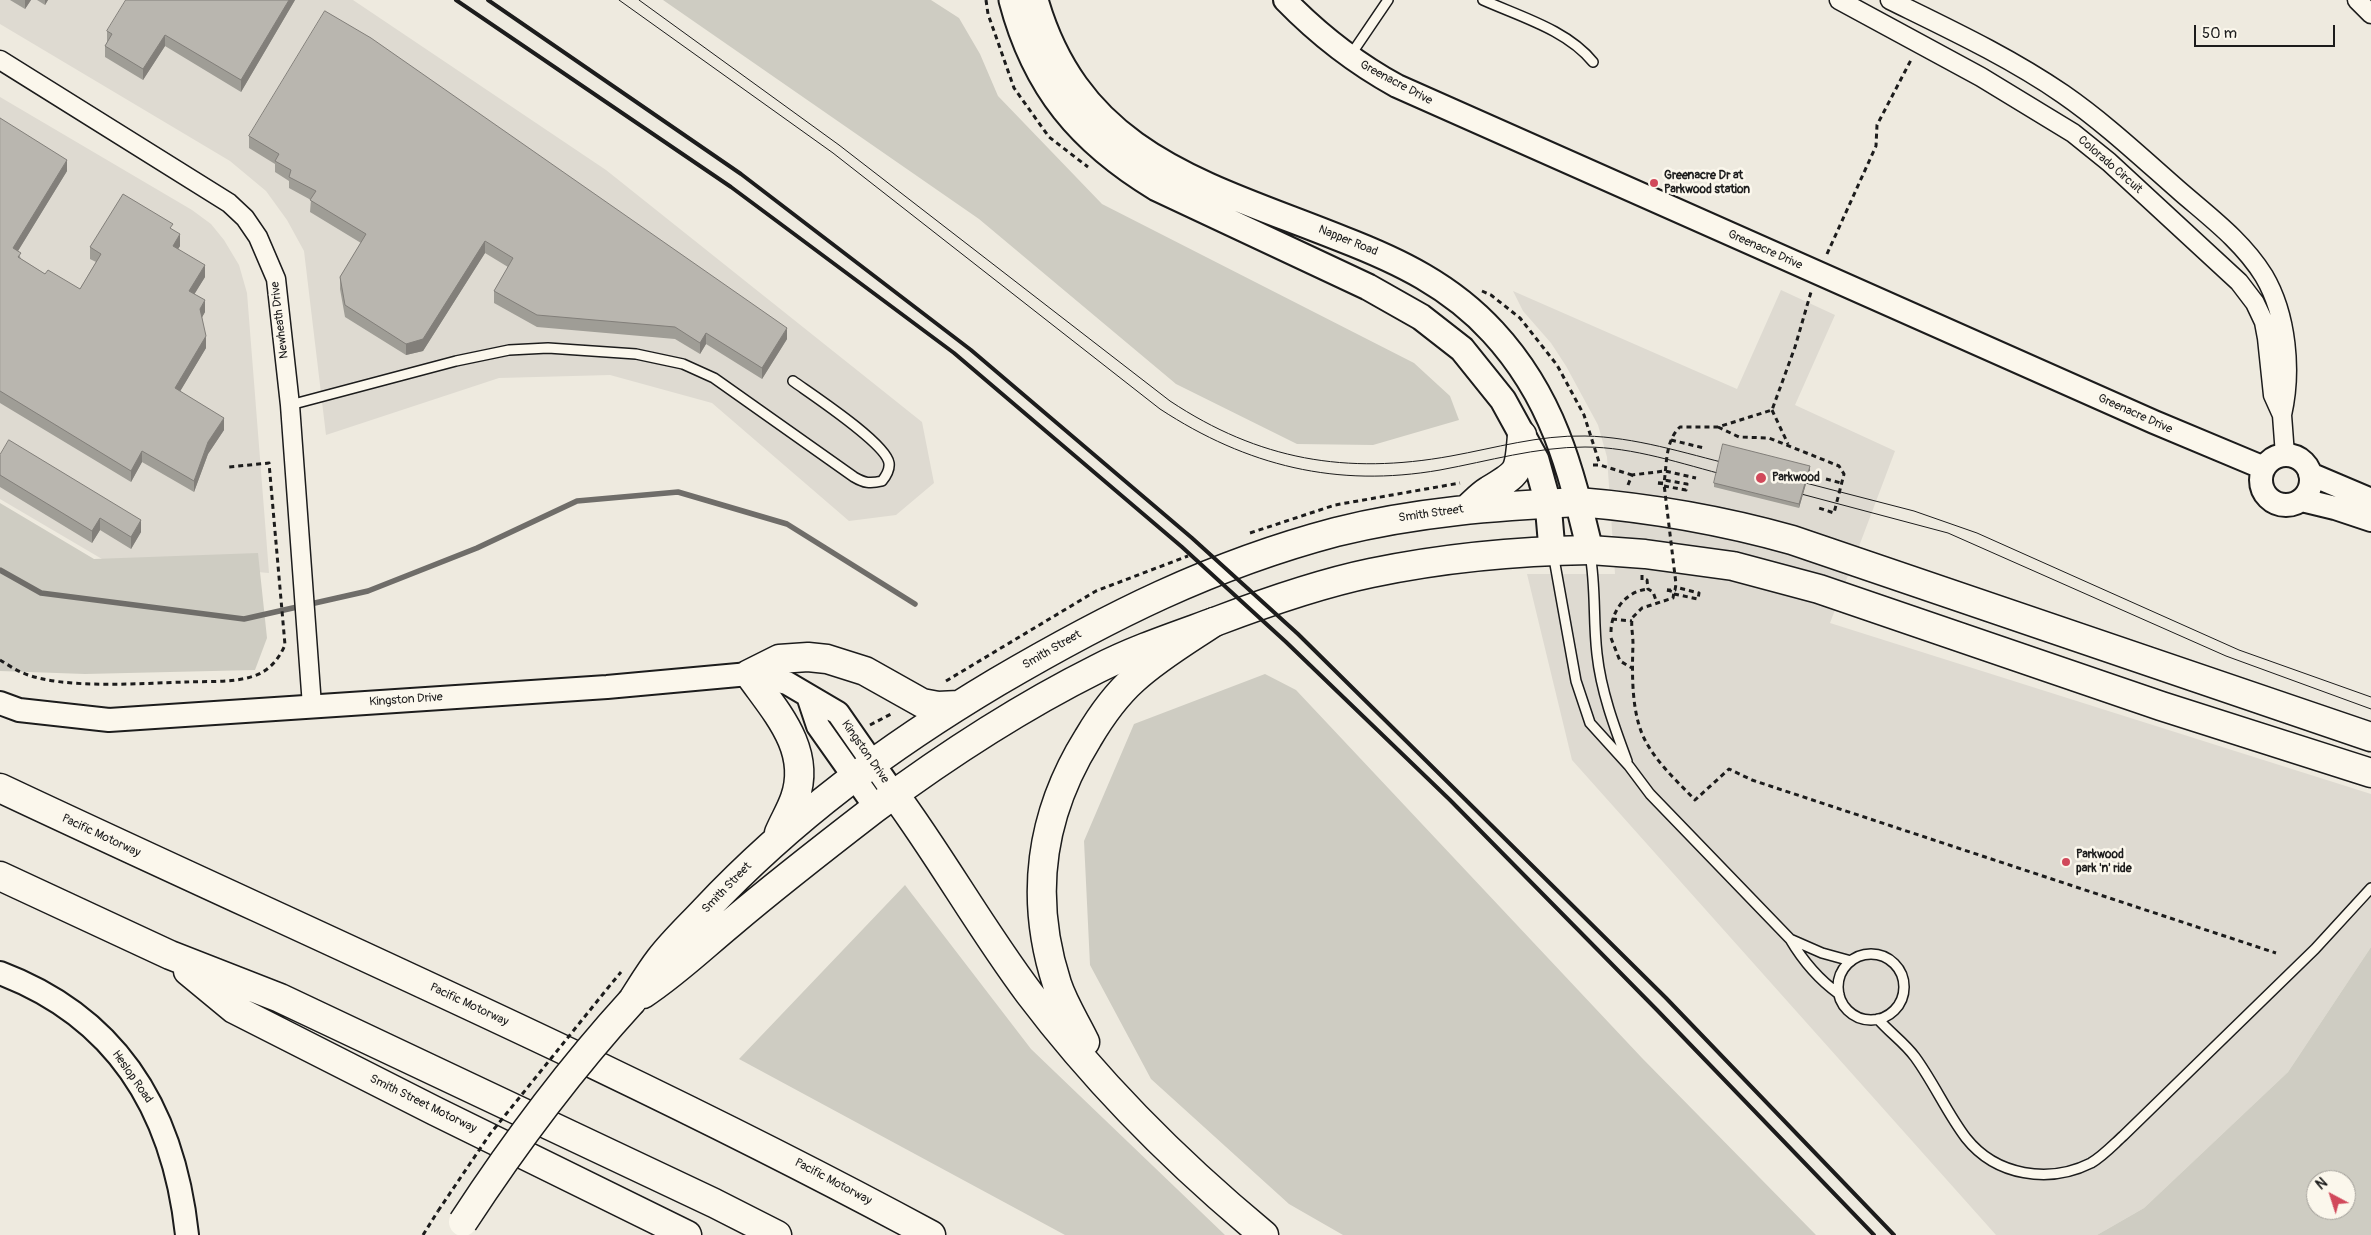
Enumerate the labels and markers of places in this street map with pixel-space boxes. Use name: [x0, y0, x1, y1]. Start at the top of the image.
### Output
place label: Greenacre Dr at Parkwood station: [1664, 169, 1750, 197]
marker: Greenacre Dr at Parkwood station: [1648, 177, 1660, 189]
marker: Parkwood: [1754, 471, 1768, 485]
place label: Parkwood: [1772, 471, 1820, 485]
place label: Parkwood park 'n' ride: [2076, 848, 2132, 876]
marker: Parkwood park 'n' ride: [2060, 856, 2072, 868]

